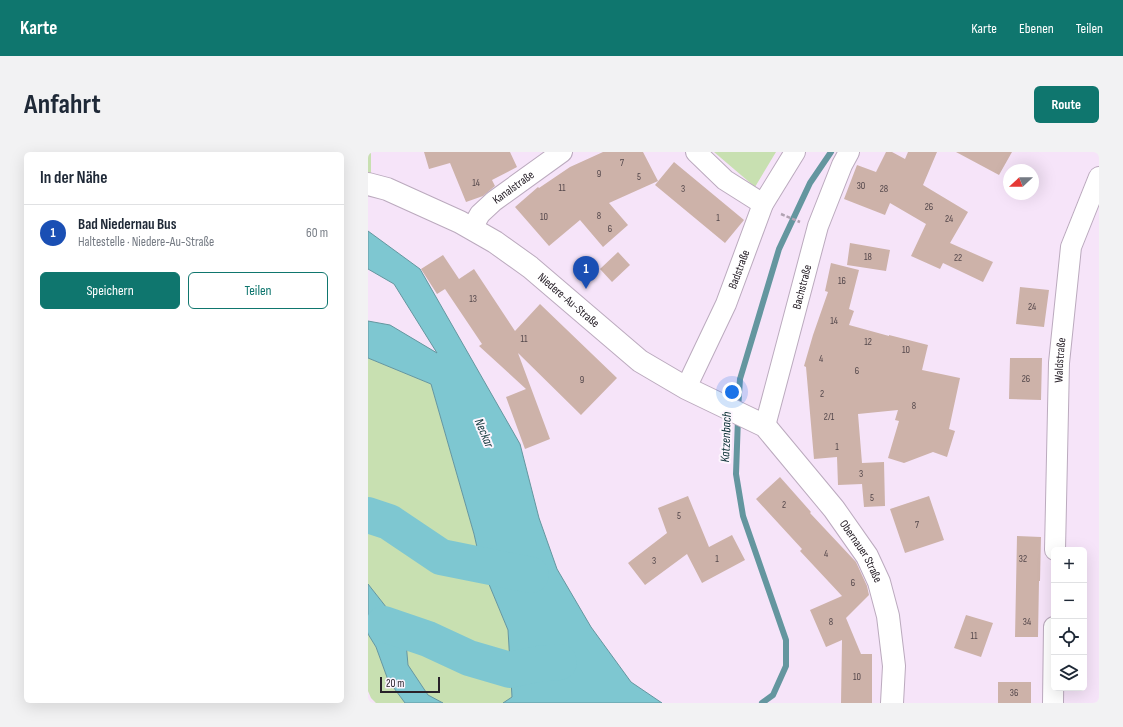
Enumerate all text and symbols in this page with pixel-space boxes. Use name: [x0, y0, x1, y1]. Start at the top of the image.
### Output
text: Karte: [20, 17, 57, 40]
text: Karte: [971, 20, 997, 37]
text: Ebenen: [1019, 20, 1054, 37]
text: Teilen: [1076, 20, 1103, 37]
button: Route: [1034, 86, 1099, 123]
text: Anfahrt: [24, 88, 101, 121]
house number: 7: [620, 157, 624, 169]
north arrow: [1003, 164, 1039, 200]
street label: Kanalstraße: [490, 167, 537, 207]
text: In der Nähe: [40, 168, 107, 188]
house number: 9: [597, 168, 601, 180]
house number: 5: [637, 171, 641, 183]
house number: 14: [472, 177, 480, 189]
house number: 30: [857, 180, 865, 192]
house number: 11: [559, 182, 566, 194]
house number: 3: [681, 183, 685, 195]
house number: 28: [880, 183, 888, 195]
house number: 26: [925, 201, 933, 213]
house number: 8: [597, 210, 601, 222]
house number: 10: [540, 211, 548, 223]
house number: 1: [716, 212, 720, 224]
house number: 24: [945, 213, 953, 225]
text: Bad Niedernau Bus: [78, 215, 176, 234]
house number: 6: [608, 223, 612, 235]
text: 1: [50, 225, 56, 241]
text: 60 m: [306, 225, 328, 241]
text: Haltestelle · Niedere-Au-Straße: [78, 234, 214, 250]
street label: Badstraße: [725, 247, 753, 291]
house number: 18: [864, 251, 872, 263]
house number: 22: [954, 252, 962, 264]
pin: 1: [573, 256, 599, 289]
street label: Bachstraße: [789, 263, 815, 311]
street label: Niedere-Au-Straße: [535, 270, 603, 331]
button: Speichern: [40, 272, 180, 309]
button: Teilen: [188, 272, 328, 309]
house number: 16: [838, 275, 846, 287]
house number: 13: [469, 293, 477, 305]
house number: 24: [1028, 301, 1036, 313]
house number: 14: [830, 315, 838, 327]
house number: 11: [521, 333, 528, 345]
house number: 12: [864, 336, 872, 348]
street label: Waldstraße: [1051, 337, 1069, 383]
house number: 10: [902, 344, 910, 356]
house number: 4: [819, 353, 823, 365]
house number: 6: [855, 365, 859, 377]
house number: 26: [1022, 373, 1030, 385]
house number: 9: [580, 374, 584, 386]
your location: [722, 382, 742, 402]
house number: 2: [820, 388, 824, 400]
house number: 8: [912, 400, 916, 412]
water label: Katzenbach: [717, 411, 735, 463]
house number: 2/1: [824, 411, 835, 423]
water label: Neckar: [471, 416, 498, 451]
house number: 1: [835, 441, 839, 453]
house number: 3: [859, 468, 863, 480]
house number: 5: [870, 492, 874, 504]
house number: 2: [782, 499, 786, 511]
house number: 5: [677, 510, 681, 522]
street label: Obernauer Straße: [836, 517, 886, 585]
house number: 7: [915, 519, 919, 531]
map controls: [1051, 547, 1087, 691]
button: +: [1051, 547, 1087, 583]
house number: 4: [824, 548, 828, 560]
house number: 1: [715, 553, 719, 565]
house number: 32: [1019, 553, 1027, 565]
house number: 3: [652, 555, 656, 567]
house number: 6: [851, 577, 855, 589]
button: −: [1051, 583, 1087, 619]
house number: 8: [829, 616, 833, 628]
house number: 34: [1023, 616, 1031, 628]
button: locate: [1051, 619, 1087, 655]
house number: 11: [971, 630, 978, 642]
button: layers: [1051, 655, 1087, 691]
house number: 10: [853, 671, 861, 683]
scale bar: [380, 675, 440, 694]
text: 20 m: [386, 677, 404, 690]
house number: 36: [1010, 687, 1018, 699]

